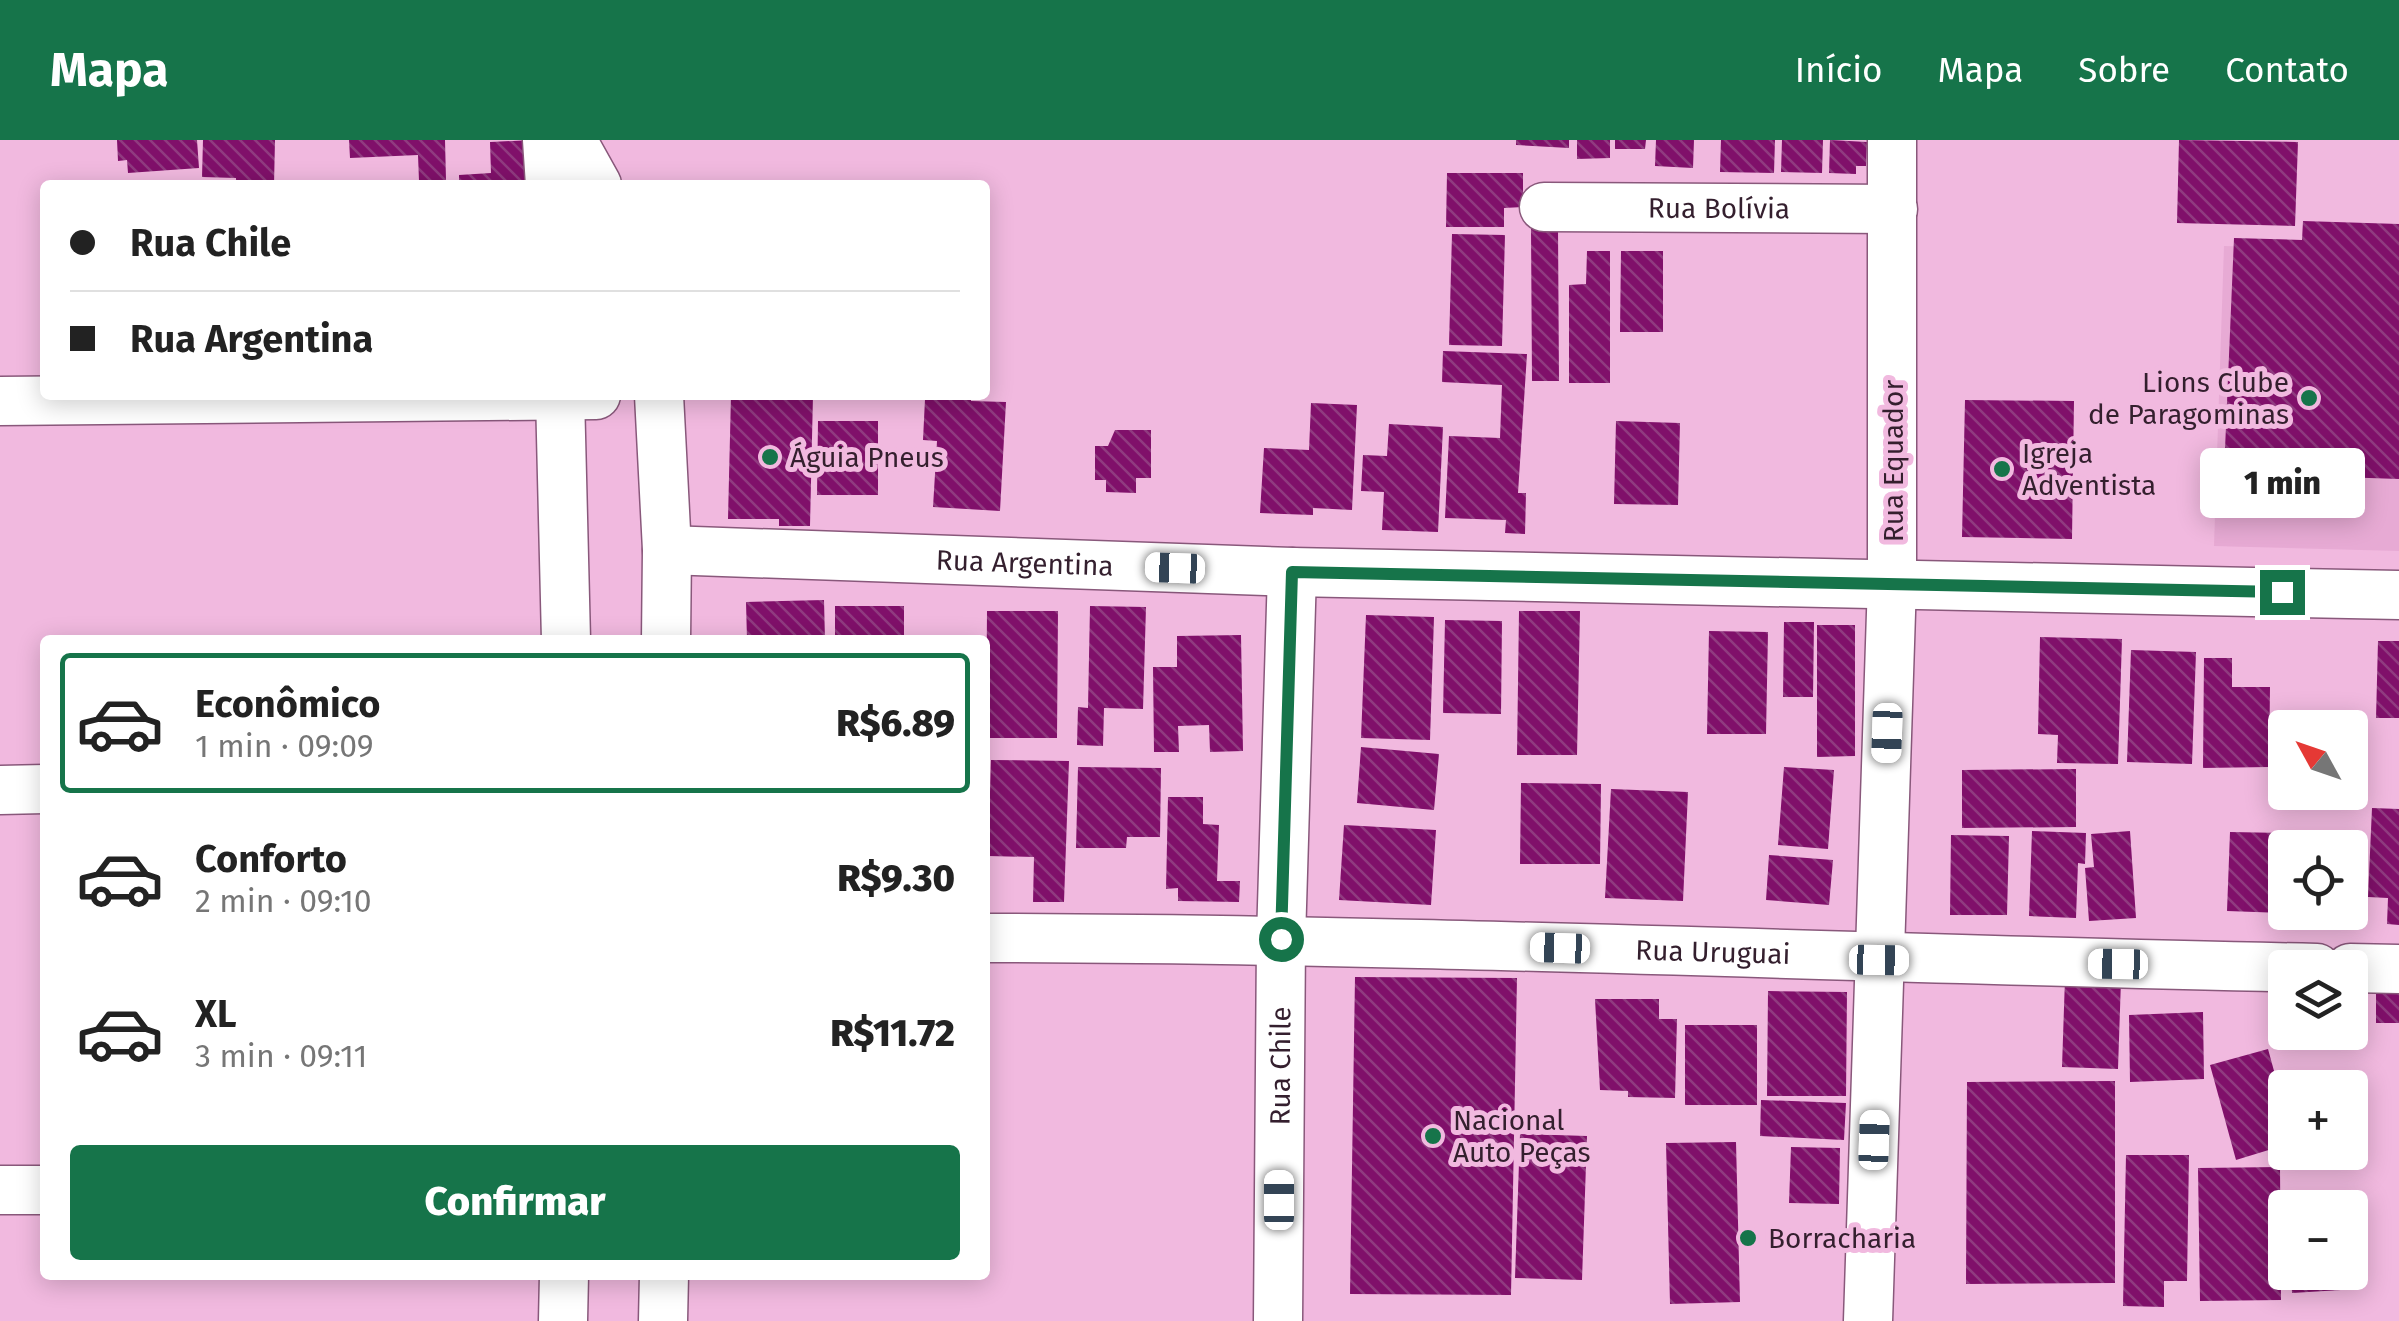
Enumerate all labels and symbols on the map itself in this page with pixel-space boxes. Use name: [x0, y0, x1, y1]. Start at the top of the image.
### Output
street label: Rua Bolívia: [1648, 191, 1790, 225]
place label: Lions Clube de Paragominas: [2088, 366, 2289, 431]
street label: Rua Equador: [1877, 380, 1910, 542]
marker: Lions Clube de Paragominas: [2298, 387, 2320, 409]
place label: Igreja Adventista: [2022, 437, 2156, 502]
place label: Águia Pneus: [790, 441, 944, 474]
marker: Águia Pneus: [759, 446, 781, 468]
callout: 1 min: [2200, 447, 2364, 517]
marker: Igreja Adventista: [1991, 458, 2013, 480]
street label: Rua Argentina: [935, 543, 1114, 582]
car: [1144, 552, 1206, 584]
route end: [2260, 570, 2305, 615]
car: [1871, 702, 1903, 764]
north arrow: [2268, 710, 2368, 810]
route start: [1259, 917, 1304, 962]
car: [1529, 932, 1591, 964]
street label: Rua Uruguai: [1635, 933, 1791, 971]
car: [1849, 944, 1909, 976]
car: [2088, 948, 2148, 980]
street label: Rua Chile: [1263, 1006, 1297, 1126]
place label: Nacional Auto Peças: [1453, 1104, 1591, 1169]
car: [1858, 1109, 1890, 1171]
marker: Nacional Auto Peças: [1422, 1125, 1444, 1147]
car: [1264, 1170, 1294, 1230]
place label: Borracharia: [1768, 1222, 1916, 1255]
marker: Borracharia: [1737, 1227, 1759, 1249]

